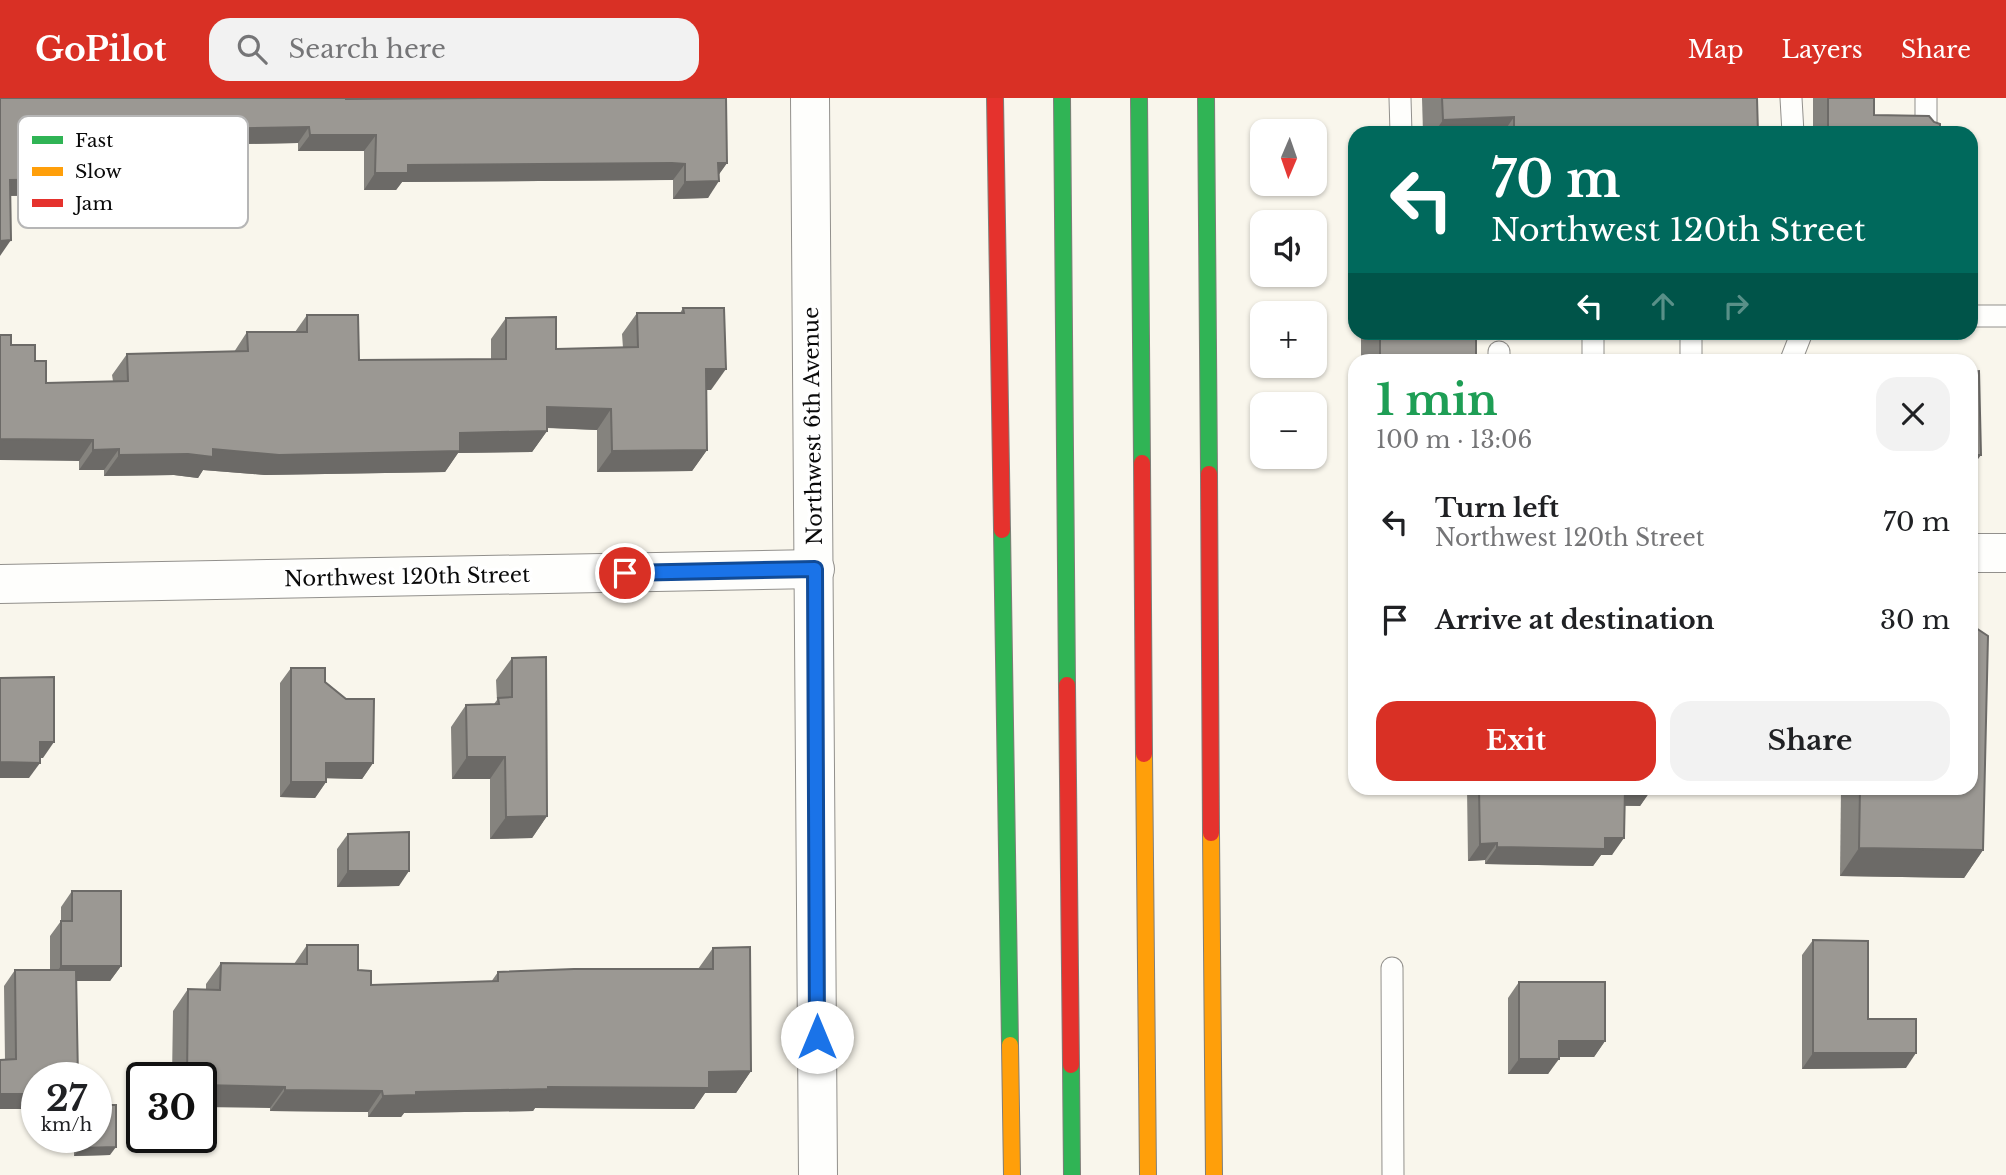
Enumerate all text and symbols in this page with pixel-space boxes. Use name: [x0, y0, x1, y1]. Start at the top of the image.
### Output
search box: [209, 18, 699, 81]
text: GoPilot: [35, 29, 167, 70]
icon: search: [233, 30, 271, 68]
text: Search here: [289, 33, 446, 65]
text: Map: [1688, 35, 1744, 64]
text: Layers: [1782, 35, 1863, 64]
text: Share: [1901, 35, 1971, 64]
legend: [18, 116, 248, 228]
north arrow: [1250, 119, 1326, 196]
map controls: [1250, 119, 1327, 469]
text: Fast: [75, 129, 114, 152]
text: 70 m: [1491, 149, 1621, 210]
icon: left: [1376, 154, 1467, 245]
text: Slow: [75, 160, 122, 183]
text: Jam: [72, 192, 113, 215]
button: sound: [1250, 210, 1327, 287]
text: Northwest 120th Street: [1491, 210, 1866, 250]
icon: left: [1571, 287, 1609, 325]
icon: ahead: [1644, 287, 1682, 325]
icon: right: [1717, 287, 1755, 325]
button: +: [1250, 301, 1327, 378]
street label: Northwest 6th Avenue: [798, 307, 828, 545]
text: 1 min: [1376, 374, 1498, 426]
button: close: [1876, 377, 1950, 451]
button: −: [1250, 392, 1327, 469]
text: 100 m · 13:06: [1376, 426, 1532, 454]
text: Turn left: [1435, 492, 1559, 524]
icon: left: [1376, 503, 1414, 541]
text: 70 m: [1883, 506, 1950, 538]
text: Northwest 120th Street: [1435, 524, 1704, 552]
pin: [595, 543, 655, 603]
icon: arrive: [606, 554, 644, 592]
street label: Northwest 120th Street: [284, 562, 530, 592]
icon: arrive: [1376, 601, 1414, 639]
text: Arrive at destination: [1435, 604, 1715, 636]
text: 30 m: [1880, 604, 1950, 636]
button: Exit: [1376, 701, 1656, 781]
button: Share: [1670, 701, 1950, 781]
position arrow: [780, 1000, 854, 1074]
speed limit sign: 30: [126, 1062, 217, 1153]
text: 27: [46, 1077, 87, 1120]
text: km/h: [41, 1114, 92, 1136]

